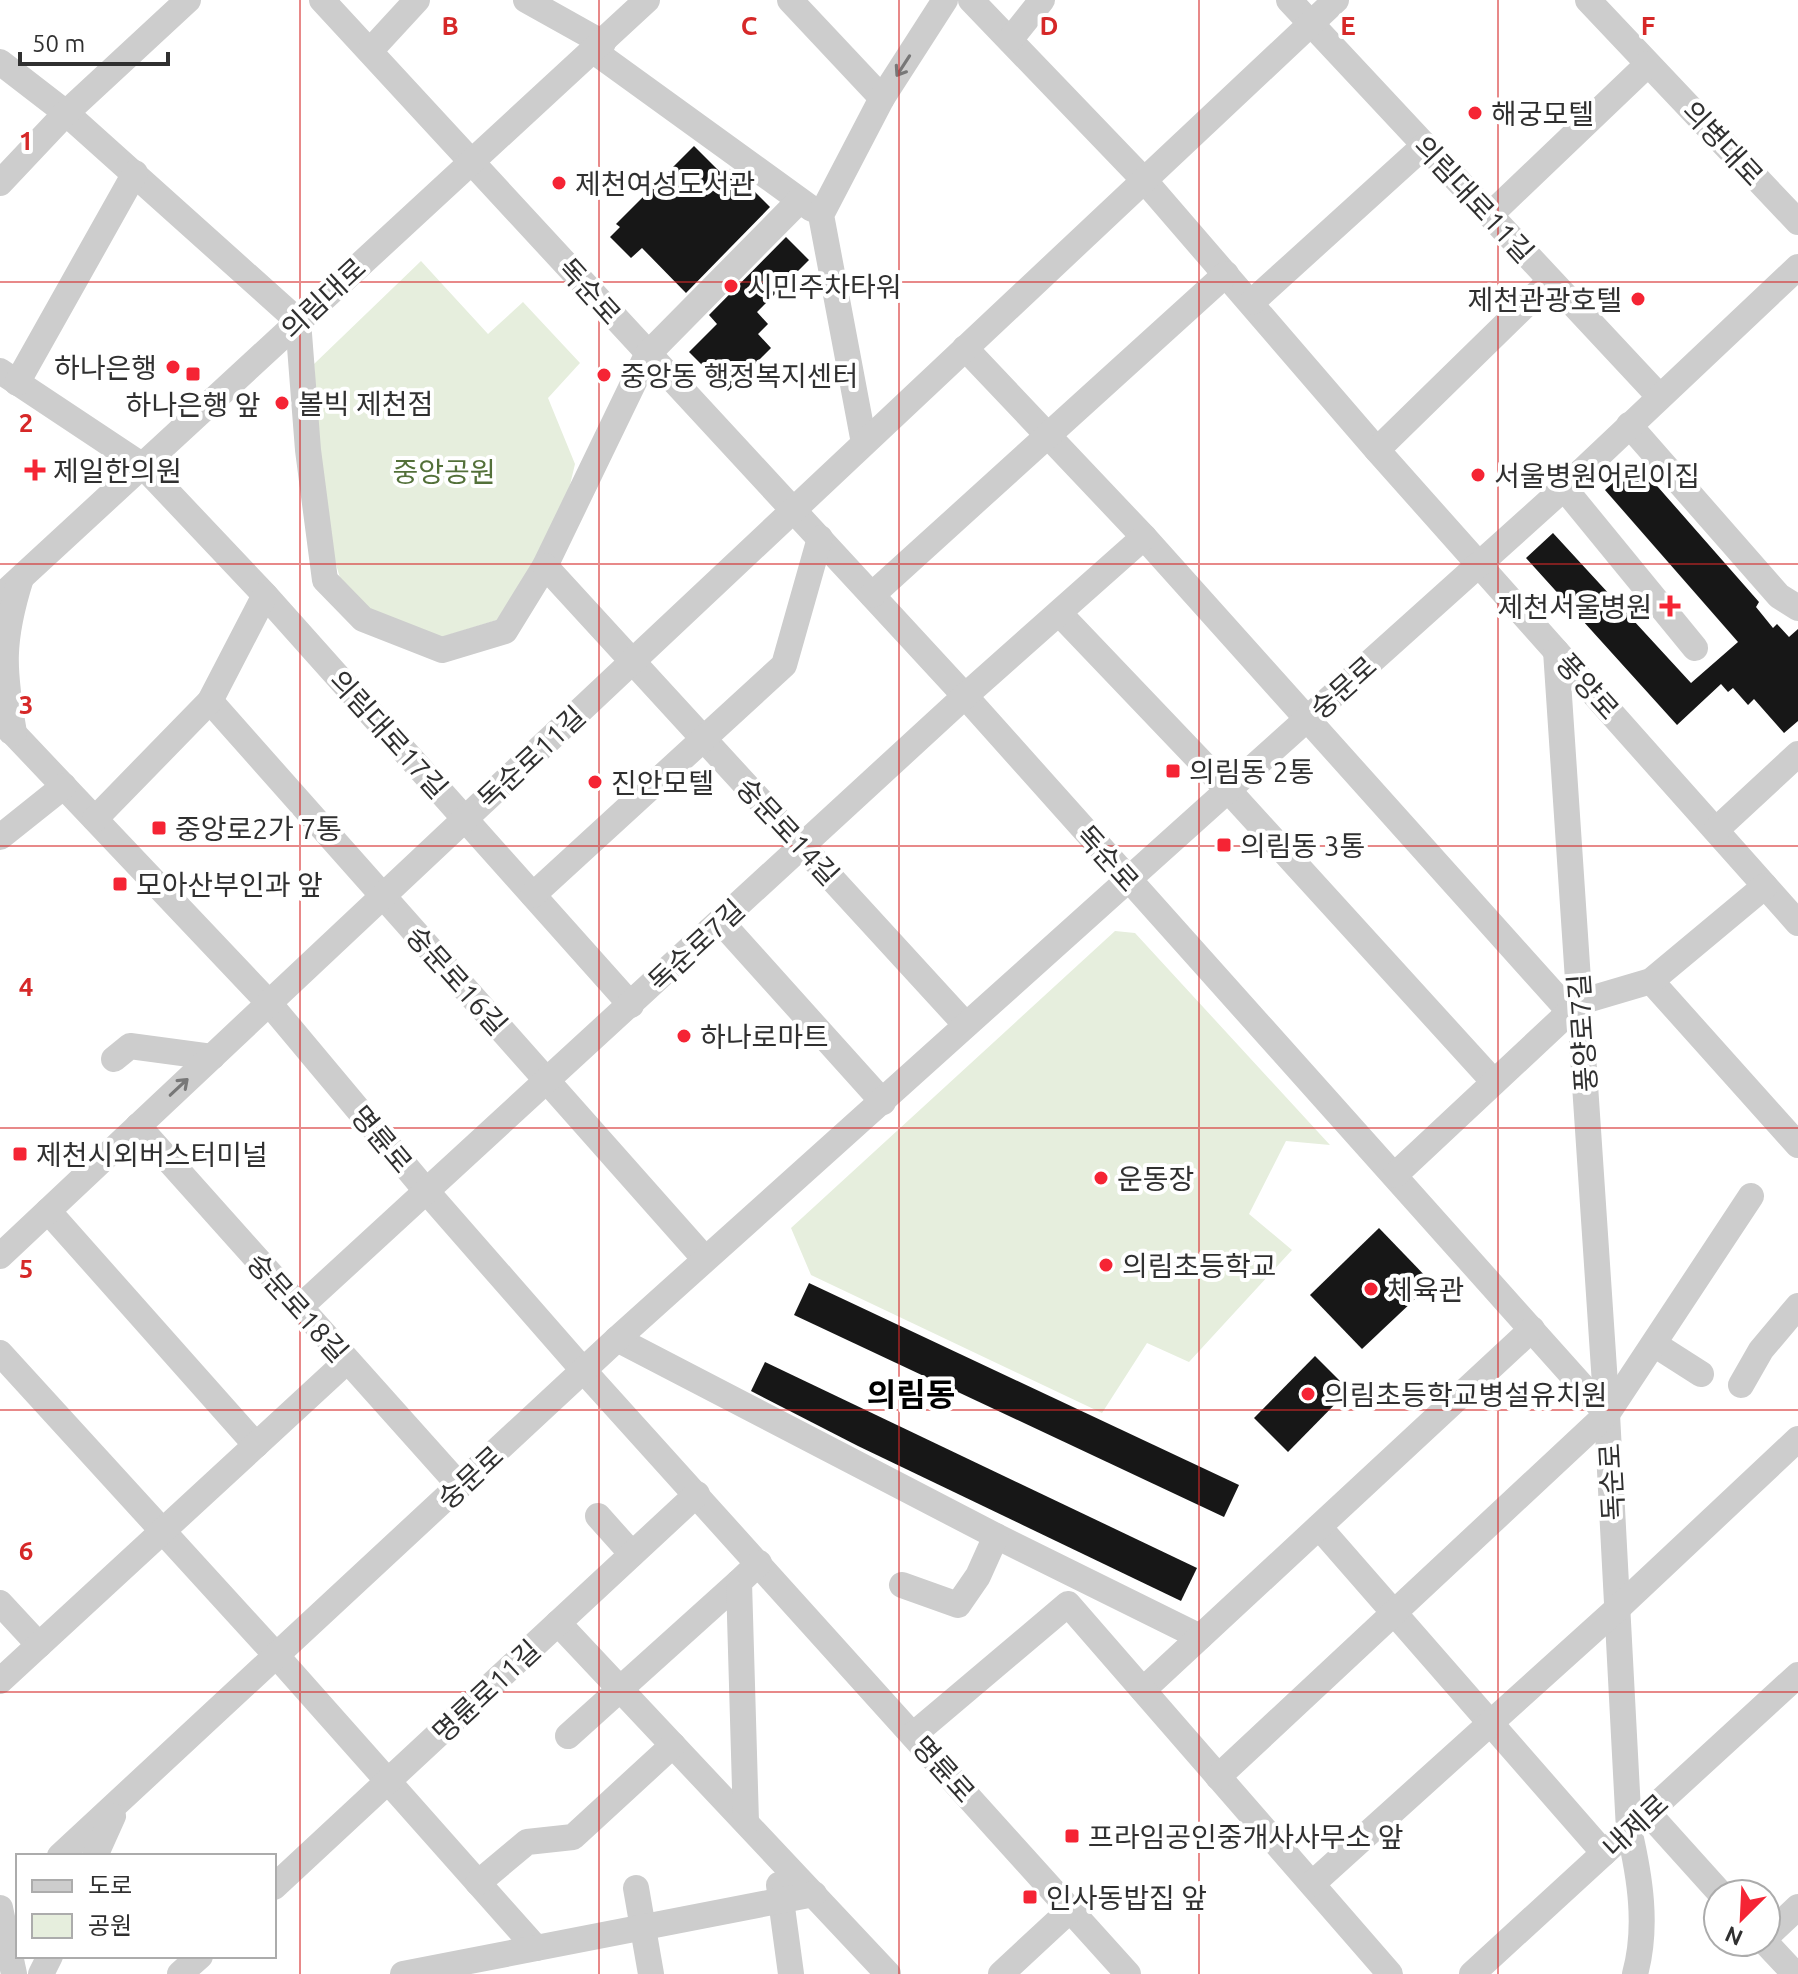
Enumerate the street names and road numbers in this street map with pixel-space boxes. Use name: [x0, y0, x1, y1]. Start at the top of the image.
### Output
street label: 의병대로: [1677, 95, 1769, 191]
street label: 의림대로11길: [1408, 130, 1540, 268]
street label: 의림대로: [275, 252, 371, 344]
street label: 독순로: [553, 252, 627, 330]
street label: 풍양로: [1551, 647, 1625, 725]
street label: 숭문로: [1304, 650, 1382, 724]
street label: 의림대로17길: [324, 664, 454, 804]
street label: 독순로11길: [471, 700, 591, 814]
street label: 숭문로14길: [731, 771, 845, 891]
street label: 독순로: [1071, 819, 1145, 897]
street label: 독순로7길: [642, 893, 750, 997]
street label: 숭문로16길: [400, 920, 514, 1040]
street label: 풍양로7길: [1562, 973, 1602, 1093]
street label: 명륜로: [345, 1099, 419, 1179]
street label: 숭문로18길: [241, 1247, 355, 1367]
street label: 숭문로: [431, 1439, 509, 1515]
street label: 독순로: [1593, 1443, 1629, 1521]
street label: 명륜로11길: [426, 1634, 546, 1748]
street label: 명륜로: [907, 1730, 981, 1808]
street label: 내제로: [1596, 1787, 1674, 1863]

